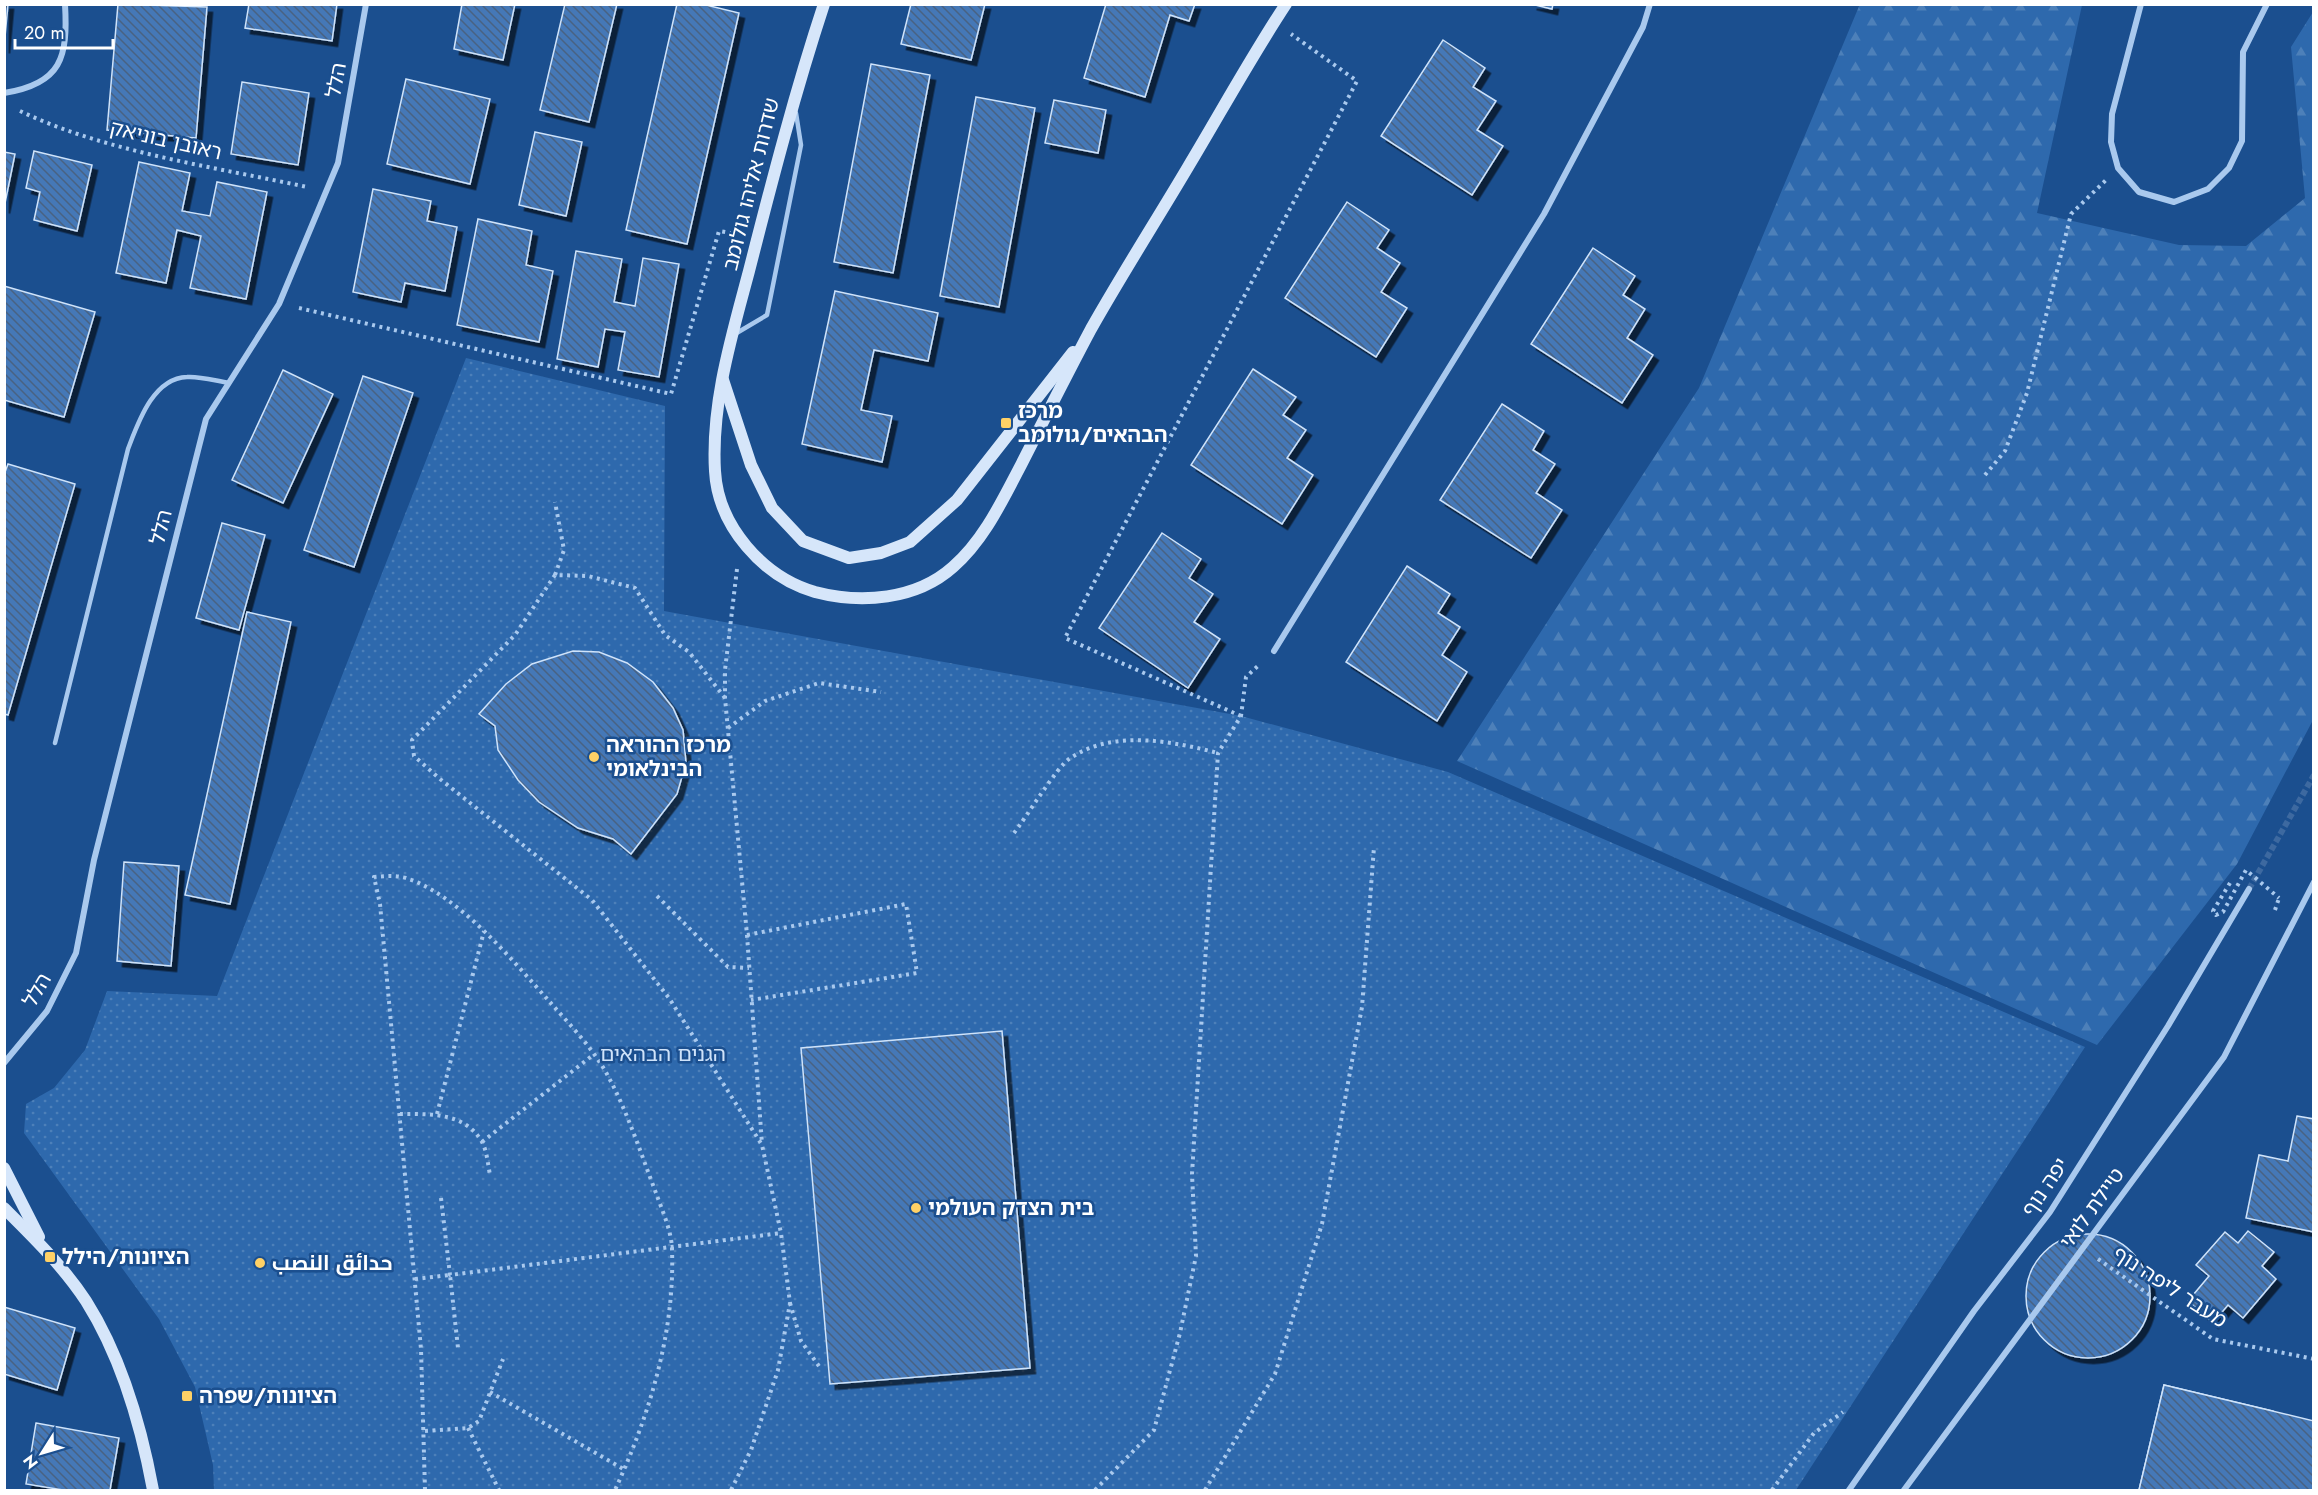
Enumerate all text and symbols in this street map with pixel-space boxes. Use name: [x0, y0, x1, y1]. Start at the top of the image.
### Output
scale bar: [15, 12, 112, 50]
text: 20 m: [24, 20, 64, 46]
street label: הלל: [318, 60, 354, 100]
street label: שדרות אליהו גולומב: [715, 95, 787, 273]
street label: ראובן בוניאק: [107, 113, 225, 167]
place label: מרכז הבהאים/גולומב: [1018, 396, 1167, 450]
marker: מרכז הבהאים/גולומב: [999, 416, 1013, 430]
street label: הלל: [142, 506, 180, 548]
place label: מרכז ההוראה הבינלאומי: [606, 730, 731, 784]
marker: מרכז ההוראה הבינלאומי: [587, 750, 601, 764]
street label: הלל: [15, 967, 59, 1013]
park label: הגנים הבהאים: [600, 1039, 726, 1069]
street label: יפה נוף: [2014, 1152, 2076, 1222]
street label: טיילת לואי: [2052, 1161, 2132, 1255]
place label: בית הצדק העולמי: [928, 1193, 1094, 1223]
marker: בית הצדק העולמי: [909, 1201, 923, 1215]
street label: מעבר ליפה נוף: [2107, 1239, 2233, 1335]
place label: הציונות/הילל: [62, 1242, 190, 1272]
place label: حدائق النصب: [272, 1248, 393, 1278]
marker: הציונות/הילל: [43, 1250, 57, 1264]
marker: حدائق النصب: [253, 1256, 267, 1270]
place label: הציונות/שפרה: [199, 1381, 337, 1411]
marker: הציונות/שפרה: [180, 1389, 194, 1403]
north arrow: [12, 1423, 72, 1483]
text: N: [17, 1450, 43, 1474]

